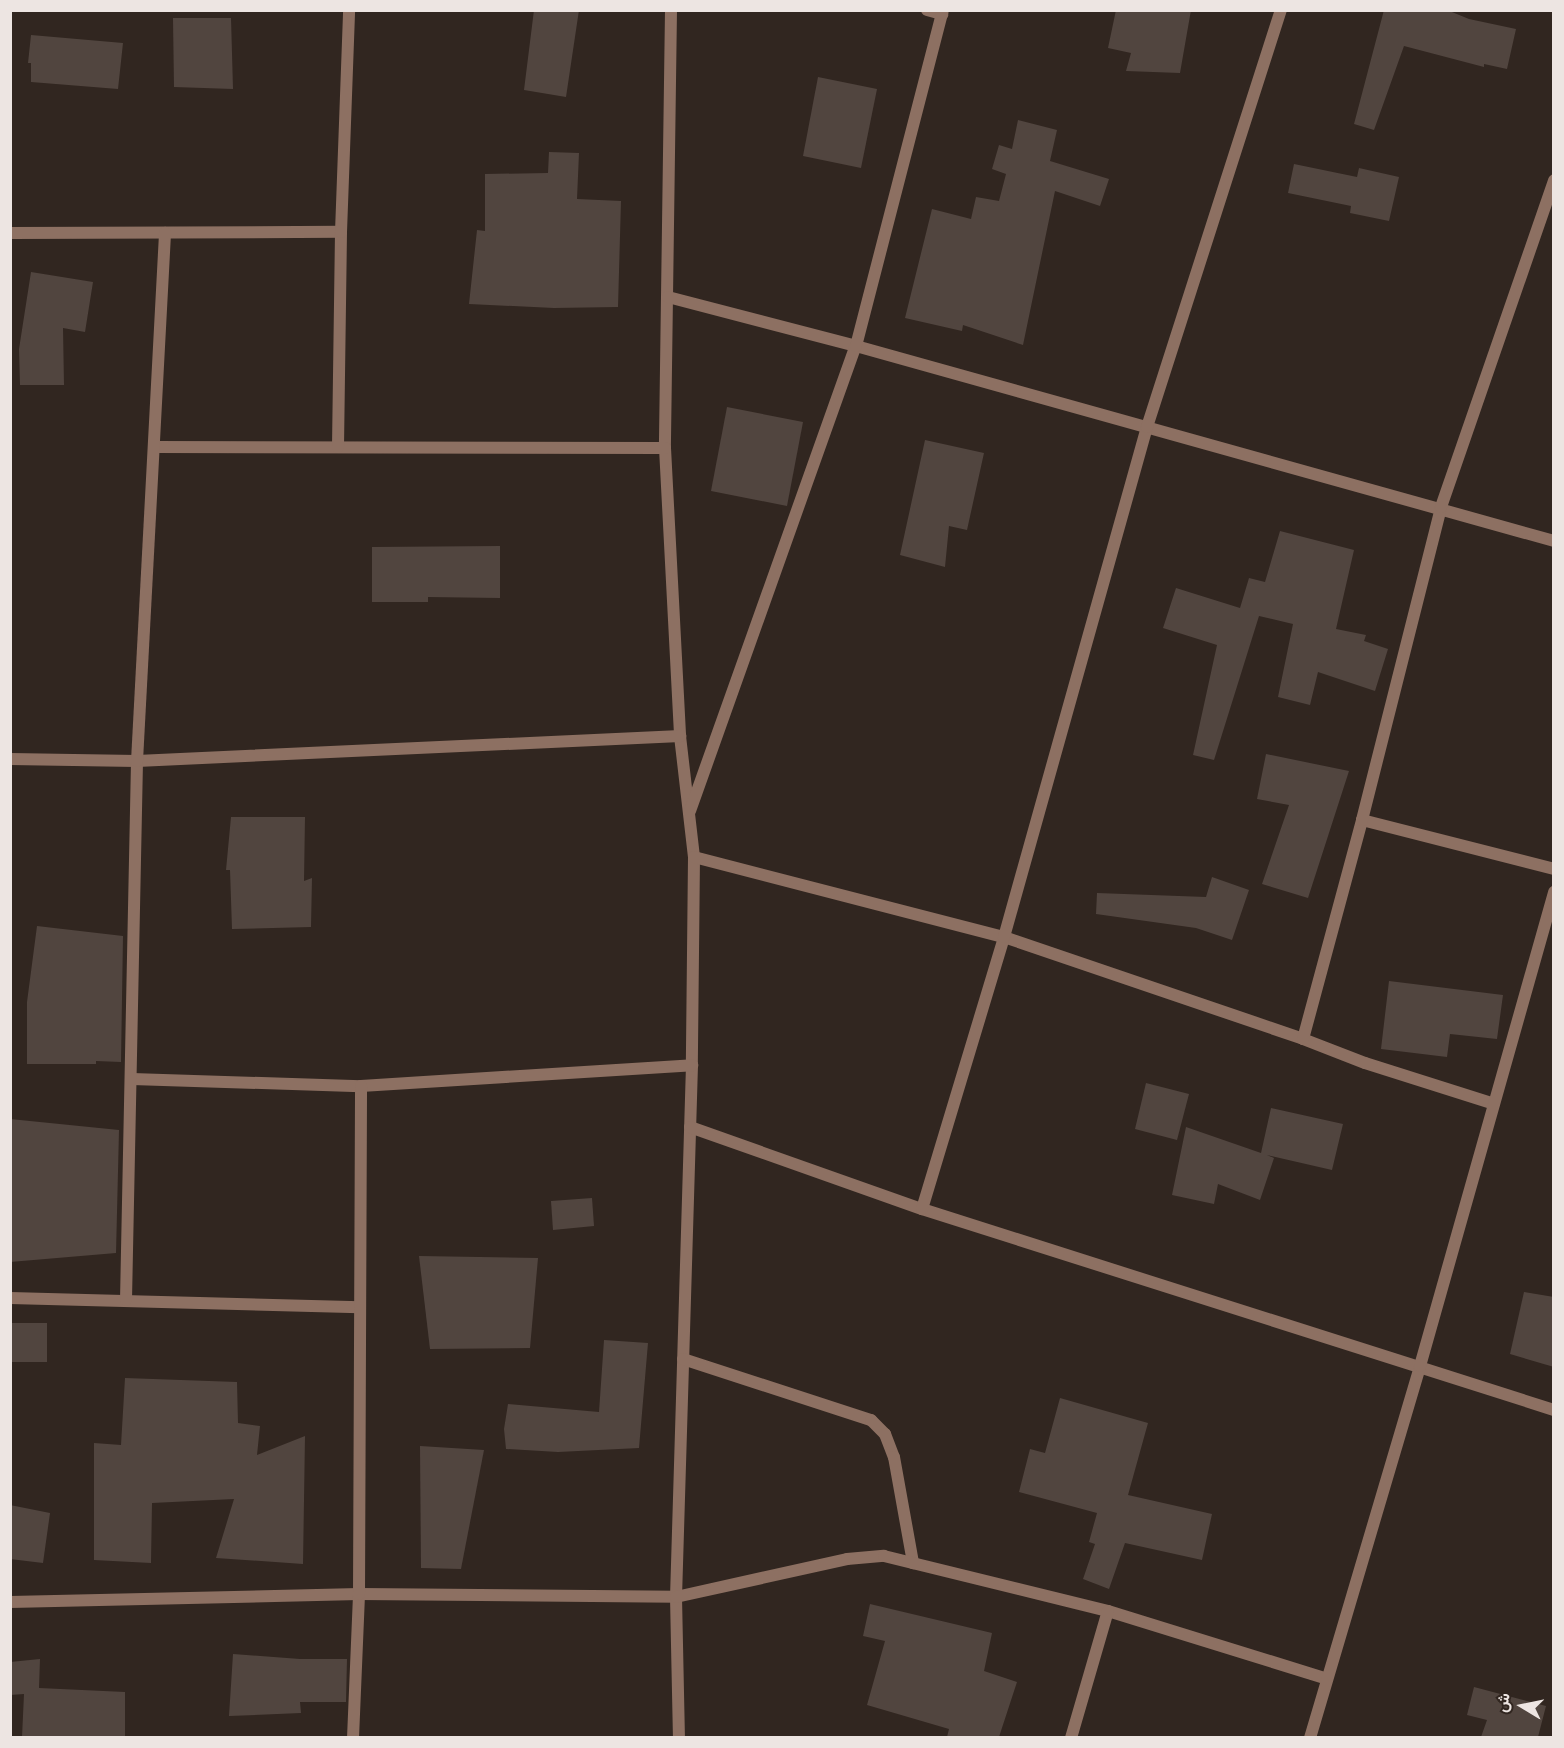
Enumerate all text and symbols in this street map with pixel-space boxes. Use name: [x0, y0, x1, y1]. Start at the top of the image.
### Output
north arrow: [1492, 1676, 1552, 1736]
text: ش: [1493, 1692, 1515, 1714]

